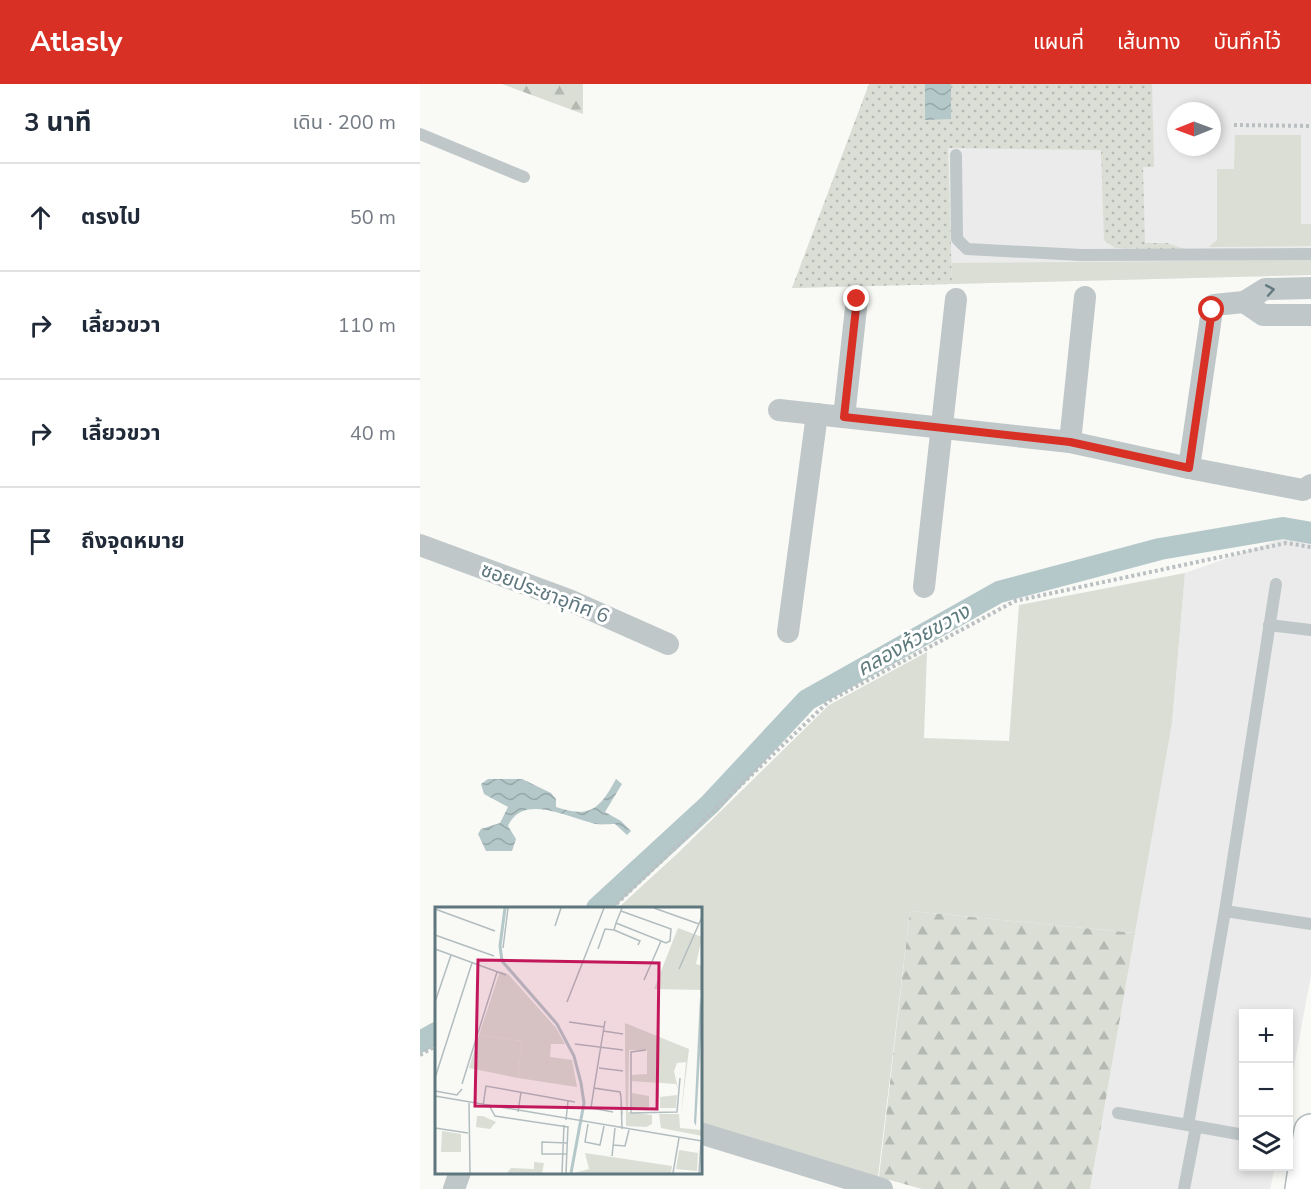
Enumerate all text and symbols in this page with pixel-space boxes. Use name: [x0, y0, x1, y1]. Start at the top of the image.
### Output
text: Atlasly: [30, 23, 122, 61]
text: แผนที่: [1033, 28, 1084, 56]
text: เส้นทาง: [1117, 28, 1181, 56]
text: บันทึกไว้: [1214, 28, 1281, 56]
north arrow: [1167, 102, 1221, 156]
text: 3 นาที: [24, 105, 91, 140]
text: เดิน · 200 m: [293, 109, 396, 136]
icon: ahead: [24, 201, 57, 234]
text: ตรงไป: [81, 202, 141, 232]
text: 50 m: [350, 204, 396, 231]
route end: [843, 285, 869, 311]
one-way arrow: [1265, 285, 1275, 297]
route start: [1198, 296, 1224, 322]
icon: right: [24, 309, 57, 342]
text: เลี้ยวขวา: [81, 310, 161, 340]
text: 110 m: [338, 312, 396, 339]
icon: right: [24, 417, 57, 450]
text: เลี้ยวขวา: [81, 418, 161, 448]
text: 40 m: [350, 420, 396, 447]
icon: arrive: [24, 525, 57, 558]
text: ถึงจุดหมาย: [81, 526, 185, 556]
street label: ซอยประชาอุทิศ 6: [477, 556, 613, 630]
water label: คลองห้วยขวาง: [852, 597, 976, 683]
inset map: [435, 907, 702, 1174]
map controls: [1239, 1009, 1293, 1171]
button: +: [1239, 1009, 1293, 1063]
button: −: [1239, 1063, 1293, 1117]
button: layers: [1239, 1117, 1293, 1171]

